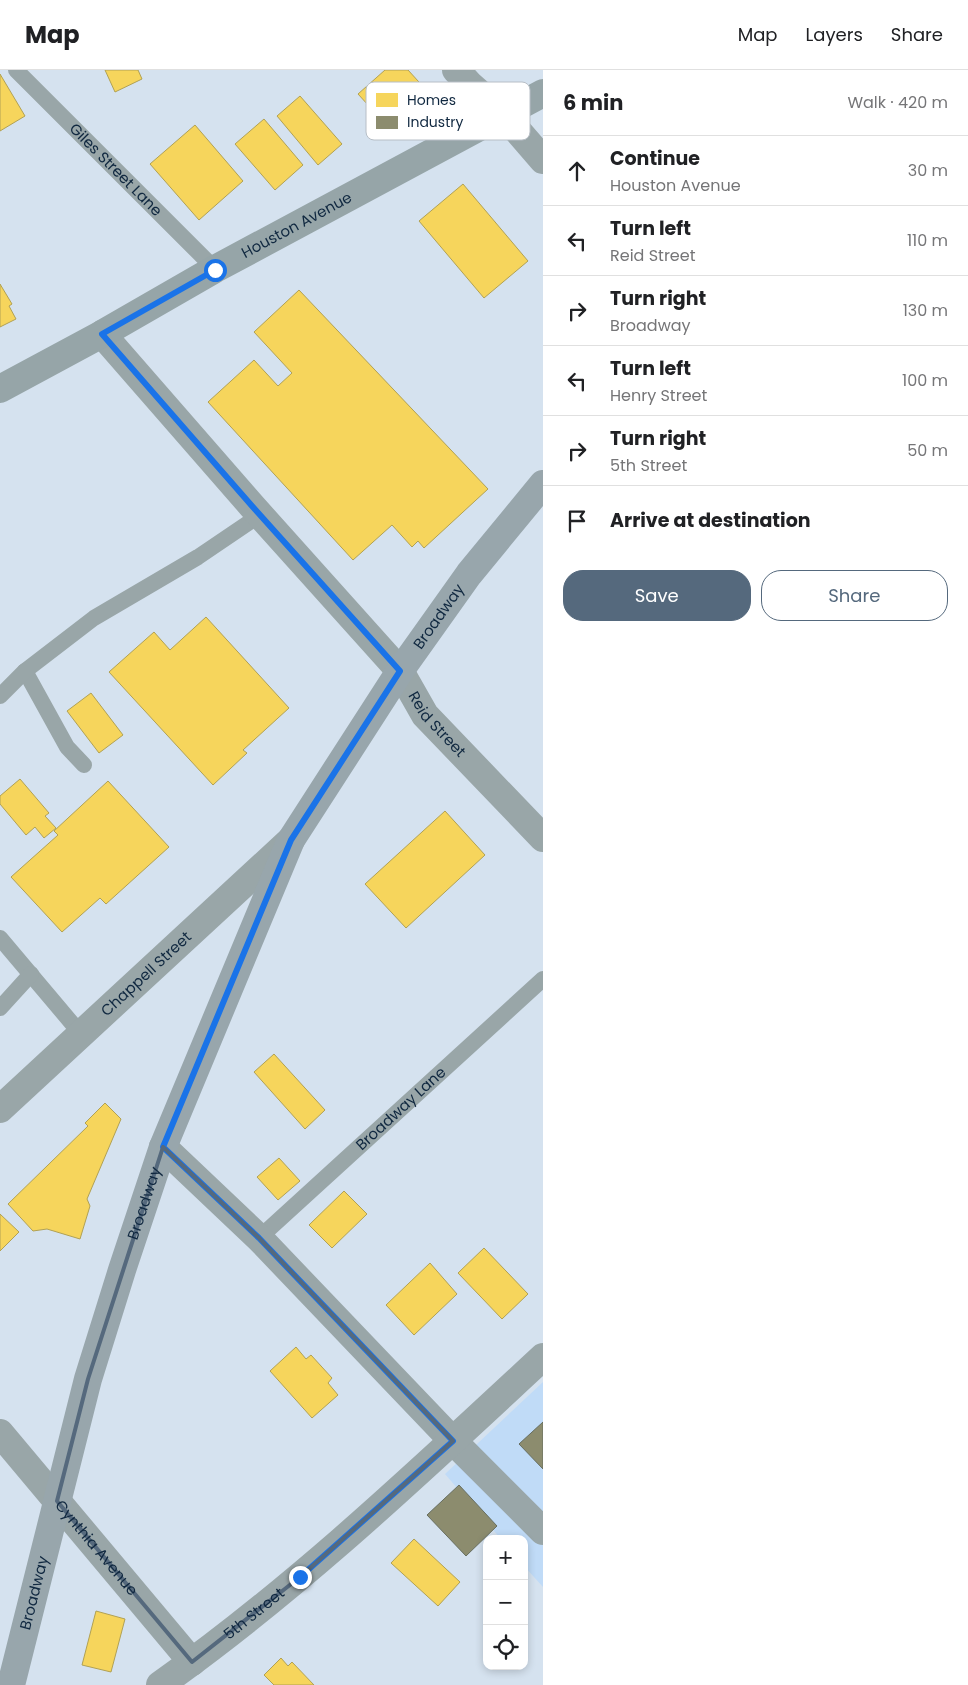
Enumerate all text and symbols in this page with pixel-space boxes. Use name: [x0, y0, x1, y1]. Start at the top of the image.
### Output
text: Map: [25, 18, 80, 51]
text: Map: [738, 22, 778, 47]
text: Layers: [806, 22, 863, 47]
text: Share: [891, 22, 943, 47]
legend: [366, 82, 530, 140]
text: 6 min: [563, 88, 623, 117]
text: Homes: [407, 90, 456, 110]
text: Walk · 420 m: [847, 91, 948, 114]
text: Industry: [407, 112, 463, 132]
street label: Giles Street Lane: [65, 118, 167, 221]
text: Continue: [610, 145, 700, 172]
icon: ahead: [563, 157, 591, 185]
text: 30 m: [908, 159, 948, 182]
text: Houston Avenue: [610, 174, 741, 197]
street label: Houston Avenue: [238, 186, 355, 263]
text: Turn left: [610, 215, 691, 242]
icon: left: [563, 227, 591, 255]
text: 110 m: [907, 229, 948, 252]
text: Reid Street: [610, 244, 696, 267]
route start: [204, 259, 227, 282]
text: Turn right: [610, 285, 706, 312]
icon: right: [563, 297, 591, 325]
text: 130 m: [903, 299, 948, 322]
text: Broadway: [610, 314, 691, 337]
text: Turn left: [610, 355, 691, 382]
icon: left: [563, 367, 591, 395]
text: 100 m: [902, 369, 948, 392]
text: Henry Street: [610, 384, 707, 407]
text: Turn right: [610, 425, 706, 452]
icon: right: [563, 437, 591, 465]
text: 50 m: [907, 439, 948, 462]
text: 5th Street: [610, 454, 687, 477]
icon: arrive: [563, 507, 591, 535]
text: Arrive at destination: [610, 507, 811, 534]
button: Save: [563, 570, 751, 621]
button: Share: [761, 570, 948, 621]
street label: Broadway: [408, 579, 469, 653]
street label: Reid Street: [404, 687, 471, 761]
street label: Chappell Street: [96, 926, 196, 1021]
street label: Broadway Lane: [351, 1062, 450, 1155]
street label: Broadway: [122, 1163, 166, 1242]
street label: Cynthia Avenue: [50, 1495, 143, 1600]
map controls: [483, 1535, 528, 1670]
button: +: [483, 1535, 528, 1580]
street label: Broadway: [14, 1553, 53, 1632]
route end: [289, 1566, 312, 1589]
button: −: [483, 1580, 528, 1625]
street label: 5th Street: [219, 1582, 289, 1644]
button: locate: [483, 1625, 528, 1670]

